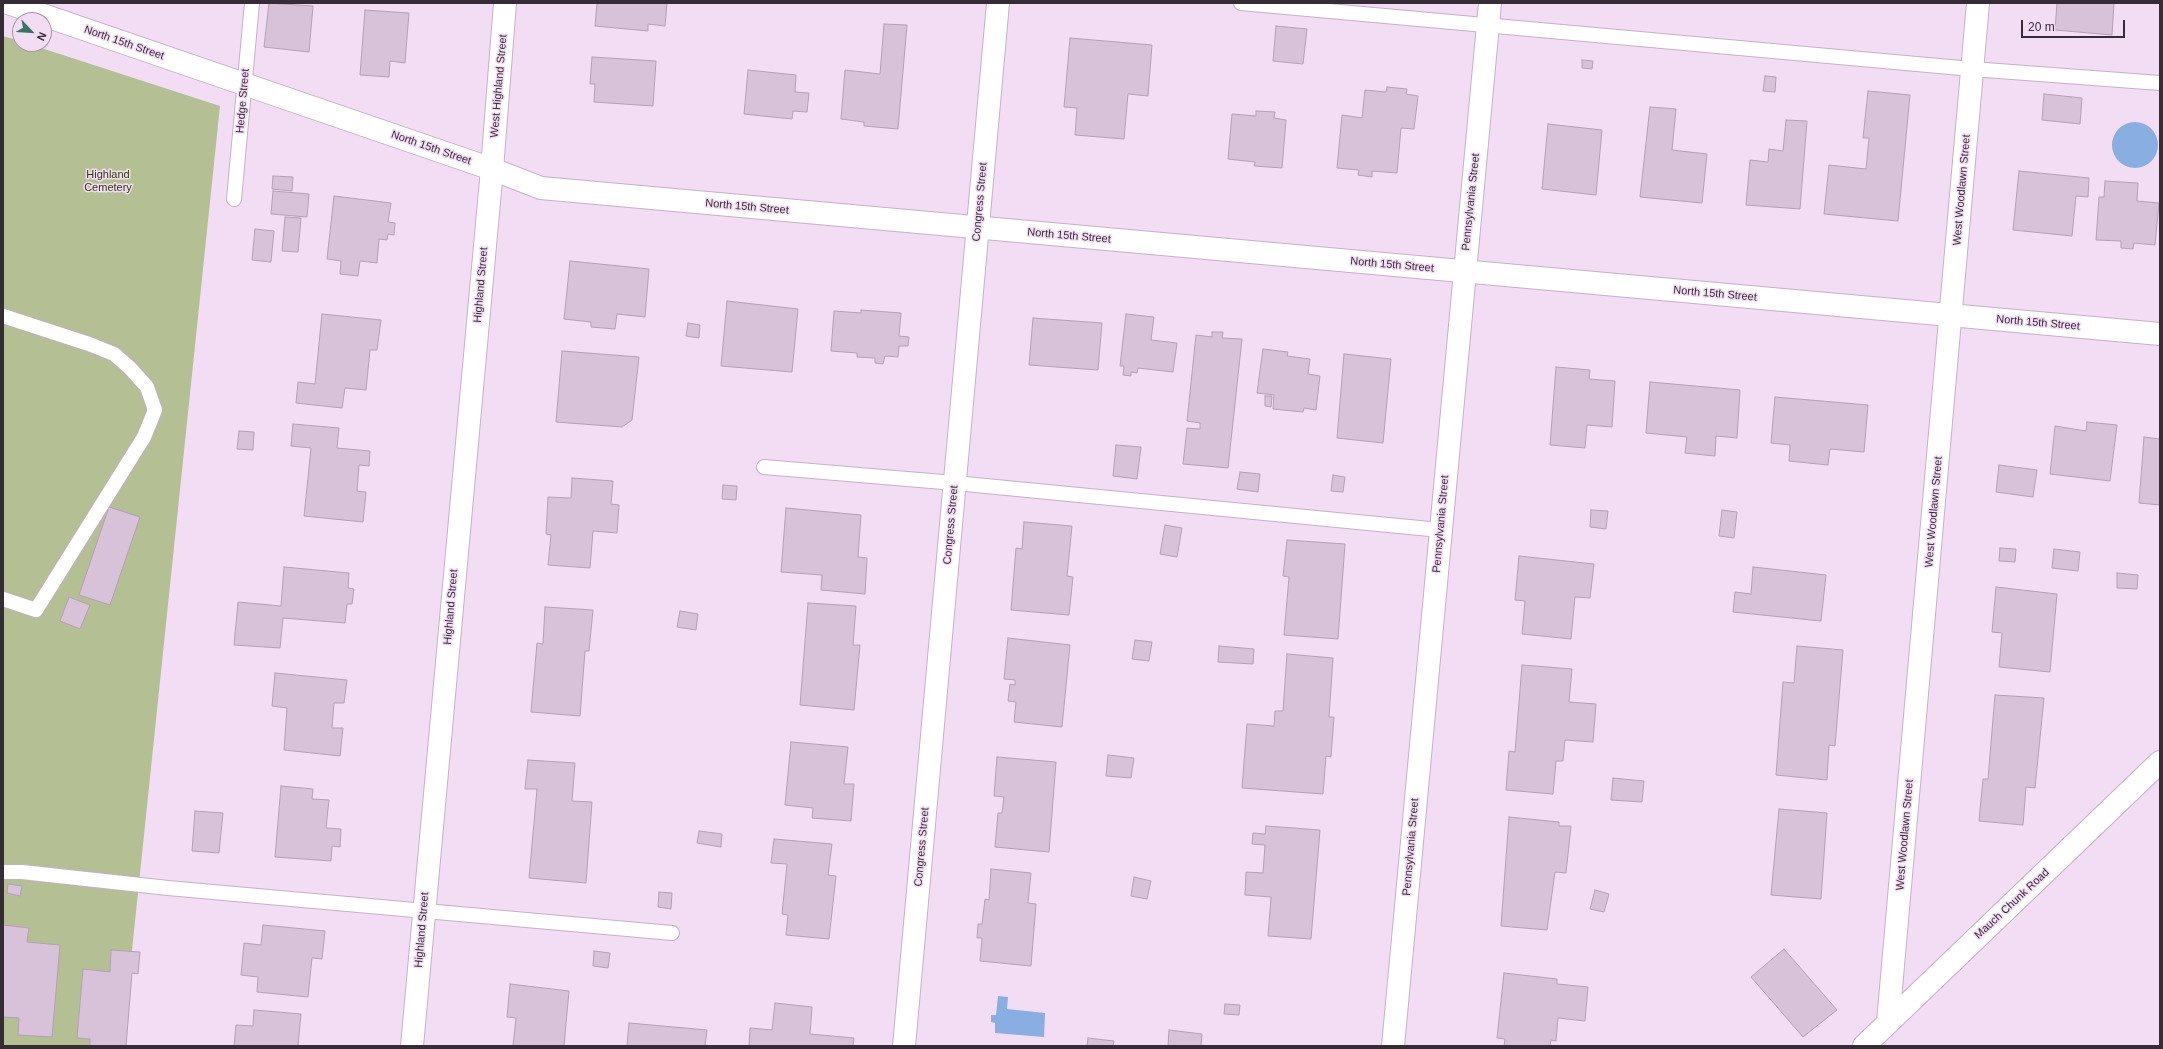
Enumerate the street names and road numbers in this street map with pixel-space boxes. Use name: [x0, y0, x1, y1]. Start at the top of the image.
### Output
street label: North 15th Street: [82, 23, 166, 63]
street label: West Highland Street: [488, 34, 510, 138]
street label: Hedge Street: [234, 68, 252, 134]
street label: North 15th Street: [389, 128, 473, 168]
street label: West Woodlawn Street: [1951, 134, 1973, 246]
street label: Pennsylvania Street: [1459, 153, 1483, 251]
street label: Congress Street: [970, 162, 990, 242]
street label: North 15th Street: [705, 197, 789, 217]
street label: North 15th Street: [1027, 226, 1111, 246]
street label: Highland Street: [471, 247, 491, 323]
street label: North 15th Street: [1350, 255, 1434, 275]
street label: North 15th Street: [1673, 284, 1757, 304]
street label: North 15th Street: [1996, 313, 2080, 333]
street label: West Woodlawn Street: [1923, 456, 1945, 568]
street label: Pennsylvania Street: [1430, 475, 1452, 573]
street label: Congress Street: [941, 485, 961, 565]
street label: Highland Street: [441, 569, 461, 645]
street label: West Woodlawn Street: [1894, 779, 1916, 891]
street label: Pennsylvania Street: [1400, 798, 1422, 896]
street label: Congress Street: [912, 807, 932, 887]
street label: Mauch Chunk Road: [1972, 866, 2052, 942]
street label: Highland Street: [412, 892, 432, 968]

